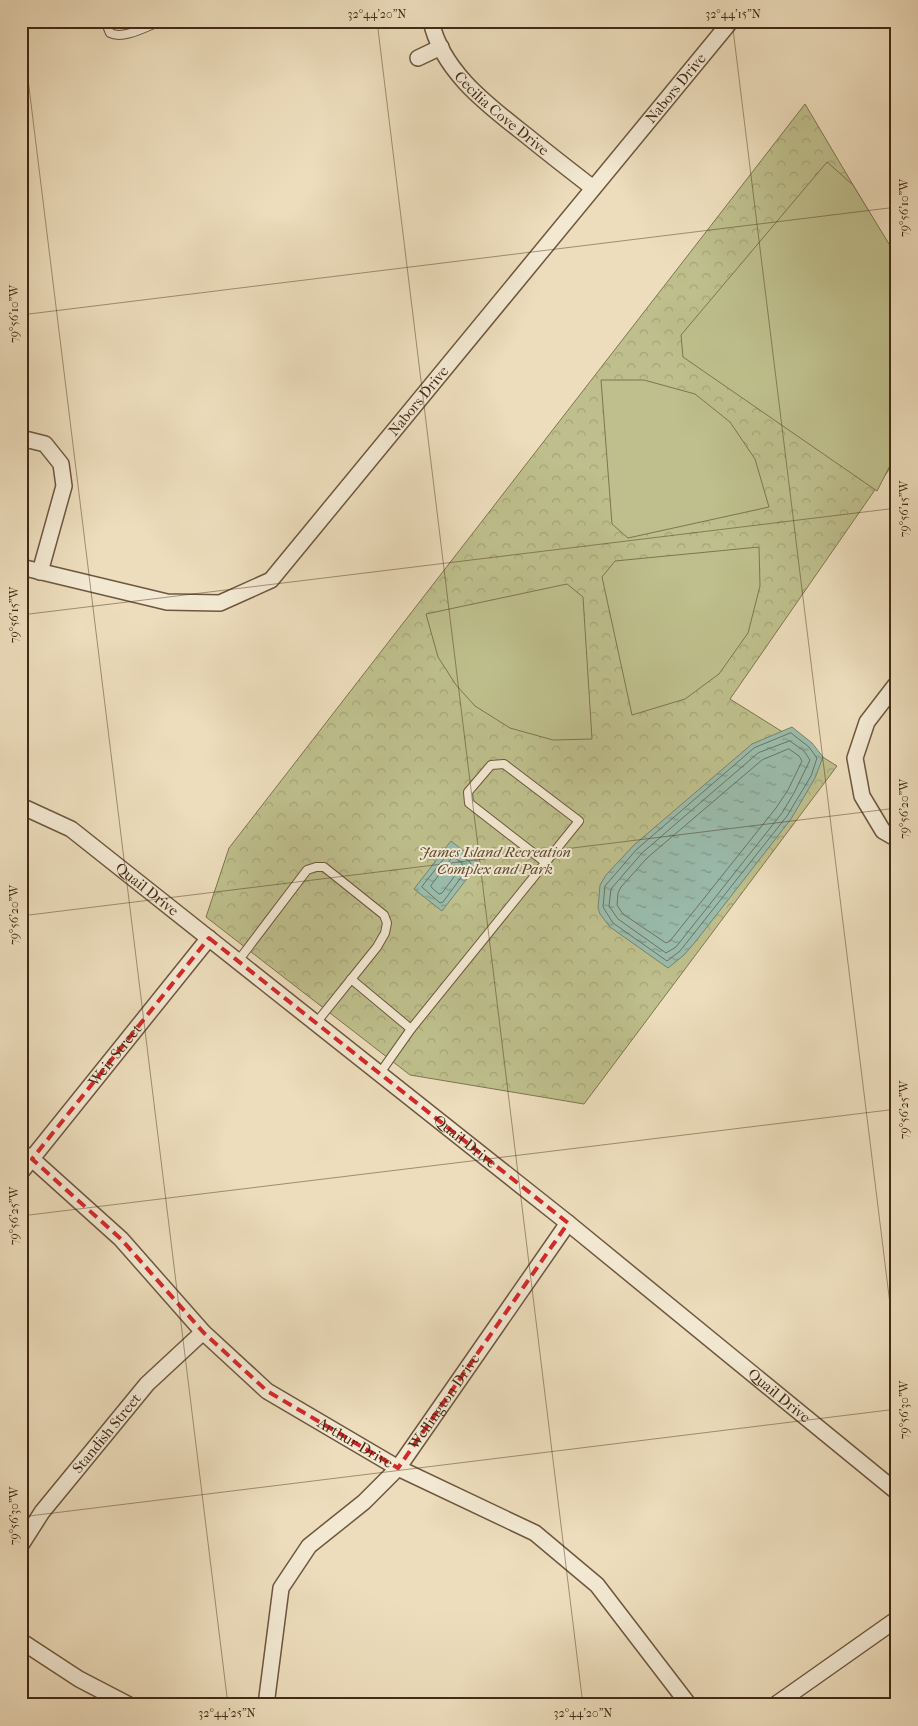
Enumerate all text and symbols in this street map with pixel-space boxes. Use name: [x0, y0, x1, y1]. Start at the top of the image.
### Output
text: 32°44'20"N: [348, 7, 406, 21]
text: 32°44'15"N: [705, 7, 761, 21]
street label: Nabors Drive: [642, 49, 710, 127]
street label: Cecilia Cove Drive: [451, 68, 553, 160]
text: 79°56'10"W: [897, 178, 911, 237]
text: 79°56'10"W: [7, 284, 21, 343]
street label: Nabors Drive: [384, 362, 453, 440]
text: 79°56'15"W: [897, 479, 911, 537]
text: 79°56'15"W: [7, 585, 21, 643]
text: 79°56'20"W: [897, 778, 911, 839]
park label: James Island Recreation Complex and Park: [419, 843, 571, 878]
street label: Quail Drive: [112, 859, 183, 920]
text: 79°56'20"W: [7, 884, 21, 945]
street label: Weir Street: [84, 1020, 146, 1091]
text: 79°56'25"W: [897, 1080, 911, 1139]
street label: Quail Drive: [430, 1111, 501, 1172]
text: 79°56'25"W: [7, 1186, 21, 1245]
street label: Wellington Drive: [404, 1350, 484, 1453]
street label: Quail Drive: [744, 1365, 815, 1427]
text: 79°56'30"W: [897, 1379, 911, 1439]
street label: Standish Street: [69, 1389, 145, 1477]
street label: Arthur Drive: [313, 1413, 397, 1472]
text: 79°56'30"W: [7, 1485, 21, 1545]
text: 32°44'25"N: [198, 1706, 256, 1720]
text: 32°44'20"N: [554, 1706, 612, 1720]

